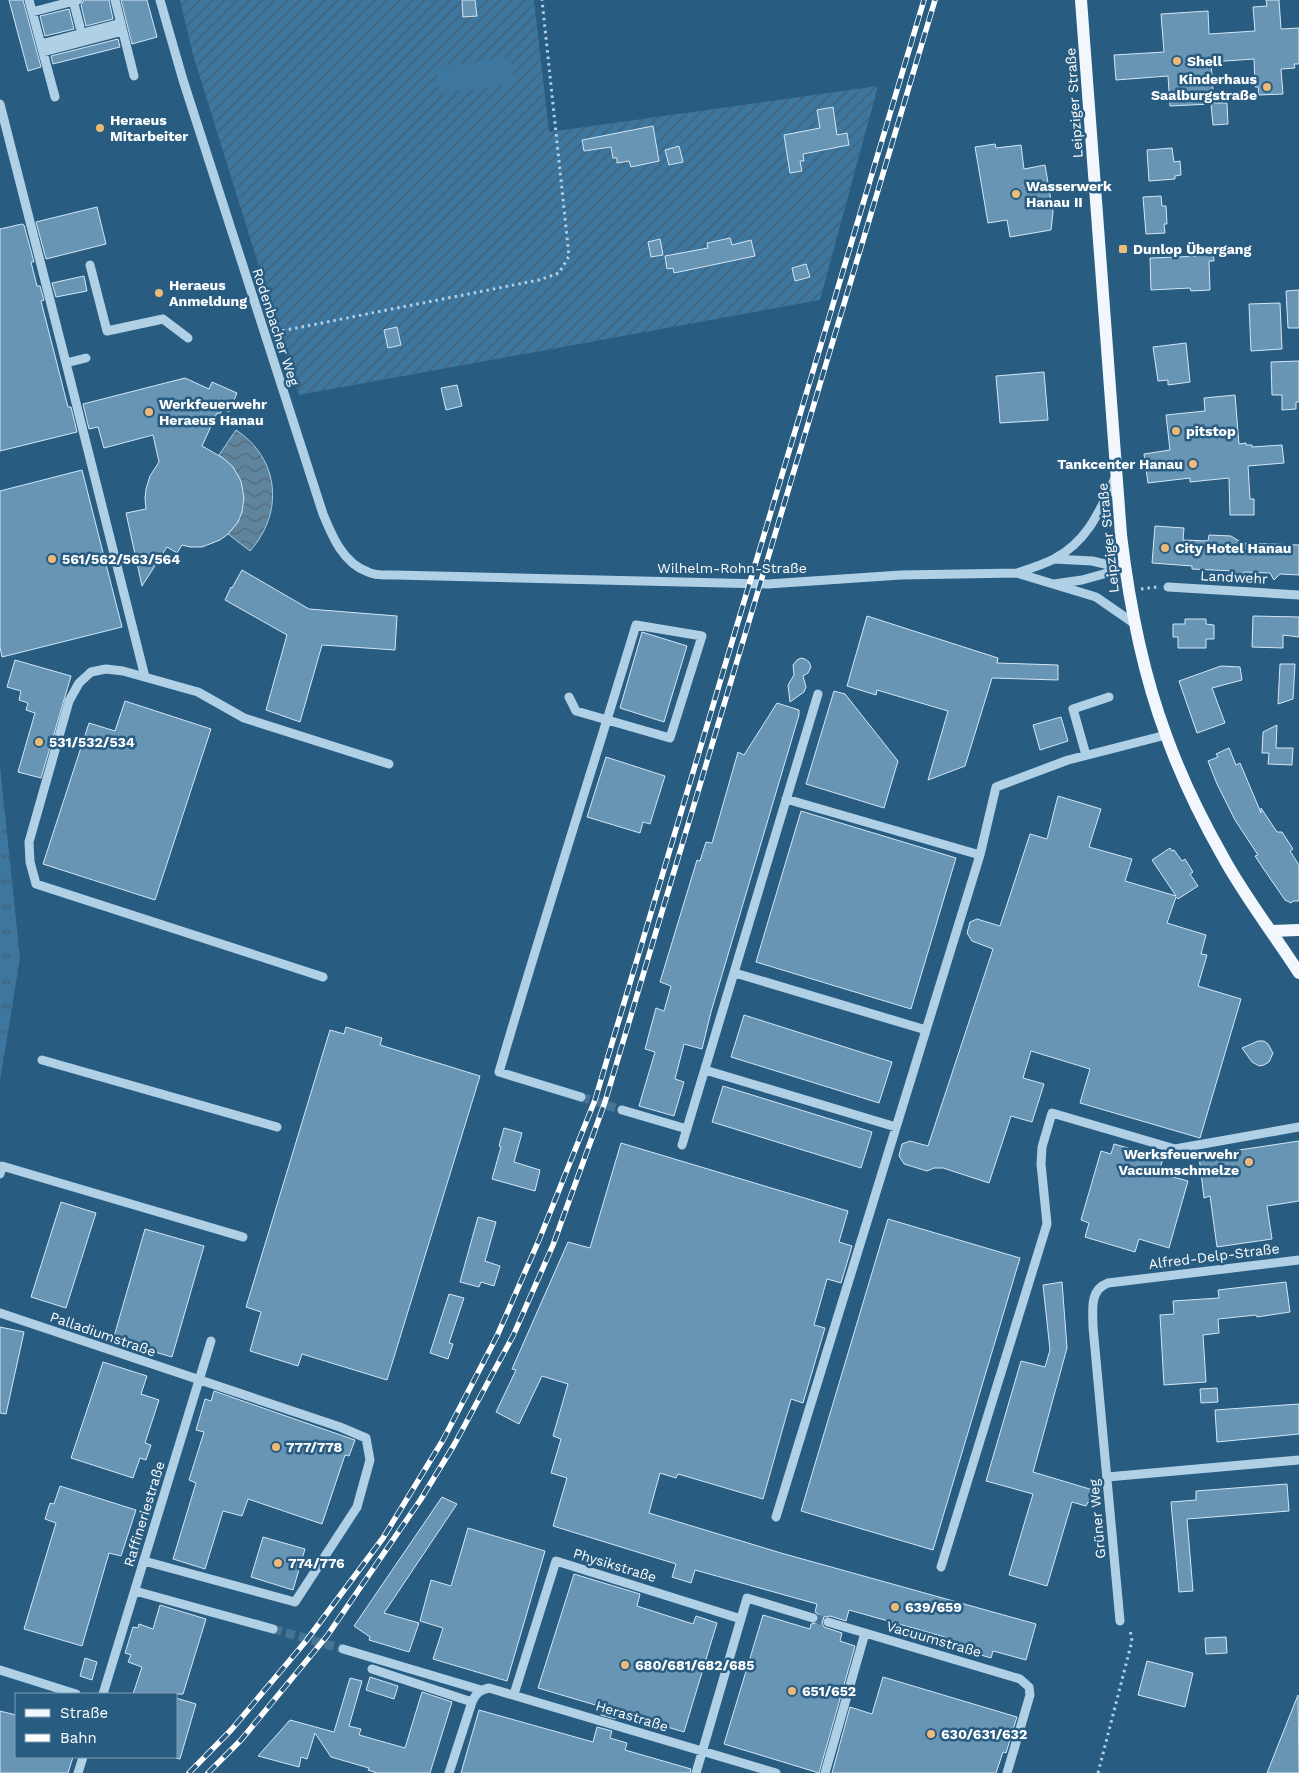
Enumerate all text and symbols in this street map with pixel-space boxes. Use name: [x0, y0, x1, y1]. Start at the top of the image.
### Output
street label: Leipziger Straße: [1062, 47, 1086, 159]
place label: Shell: [1187, 53, 1222, 69]
marker: Shell: [1171, 55, 1183, 67]
place label: Kinderhaus Saalburgstraße: [1151, 71, 1258, 103]
marker: Kinderhaus Saalburgstraße: [1261, 81, 1273, 93]
place label: Heraeus Mitarbeiter: [110, 112, 188, 144]
marker: Heraeus Mitarbeiter: [94, 122, 106, 134]
place label: Wasserwerk Hanau II: [1026, 178, 1112, 210]
marker: Wasserwerk Hanau II: [1010, 188, 1022, 200]
place label: Dunlop Übergang: [1133, 241, 1251, 257]
marker: Dunlop Übergang: [1117, 243, 1129, 255]
street label: Rodenbacher Weg: [249, 266, 303, 388]
place label: Heraeus Anmeldung: [169, 277, 247, 309]
marker: Heraeus Anmeldung: [153, 287, 165, 299]
place label: Werkfeuerwehr Heraeus Hanau: [159, 396, 267, 428]
marker: Werkfeuerwehr Heraeus Hanau: [143, 406, 155, 418]
place label: pitstop: [1186, 423, 1236, 439]
marker: pitstop: [1170, 425, 1182, 437]
place label: Tankcenter Hanau: [1057, 456, 1183, 472]
marker: Tankcenter Hanau: [1187, 458, 1199, 470]
street label: Leipziger Straße: [1094, 482, 1122, 594]
place label: City Hotel Hanau: [1175, 540, 1292, 556]
marker: City Hotel Hanau: [1159, 542, 1171, 554]
place label: 561/562/563/564: [62, 551, 180, 567]
marker: 561/562/563/564: [46, 553, 58, 565]
street label: Wilhelm-Rohn-Straße: [657, 560, 807, 576]
street label: Landwehr: [1200, 567, 1268, 587]
place label: 531/532/534: [49, 734, 135, 750]
marker: 531/532/534: [33, 736, 45, 748]
place label: Werksfeuerwehr Vacuumschmelze: [1118, 1146, 1239, 1178]
marker: Werksfeuerwehr Vacuumschmelze: [1243, 1156, 1255, 1168]
street label: Alfred-Delp-Straße: [1148, 1240, 1280, 1272]
street label: Palladiumstraße: [48, 1308, 158, 1360]
place label: 777/778: [286, 1439, 343, 1455]
marker: 777/778: [270, 1441, 282, 1453]
street label: Raffineriestraße: [120, 1459, 168, 1569]
street label: Grüner Weg: [1086, 1478, 1108, 1559]
street label: Physikstraße: [571, 1545, 659, 1585]
place label: 774/776: [288, 1555, 345, 1571]
marker: 774/776: [272, 1557, 284, 1569]
place label: 639/659: [905, 1599, 962, 1615]
marker: 639/659: [889, 1601, 901, 1613]
street label: Vacuumstraße: [885, 1618, 983, 1660]
place label: 680/681/682/685: [635, 1657, 754, 1673]
marker: 680/681/682/685: [619, 1659, 631, 1671]
place label: 651/652: [802, 1683, 856, 1699]
marker: 651/652: [786, 1685, 798, 1697]
legend: [15, 1693, 178, 1758]
street label: Herastraße: [594, 1697, 670, 1735]
text: Straße: [60, 1704, 108, 1722]
place label: 630/631/632: [941, 1726, 1027, 1742]
marker: 630/631/632: [925, 1728, 937, 1740]
text: Bahn: [60, 1729, 97, 1747]

